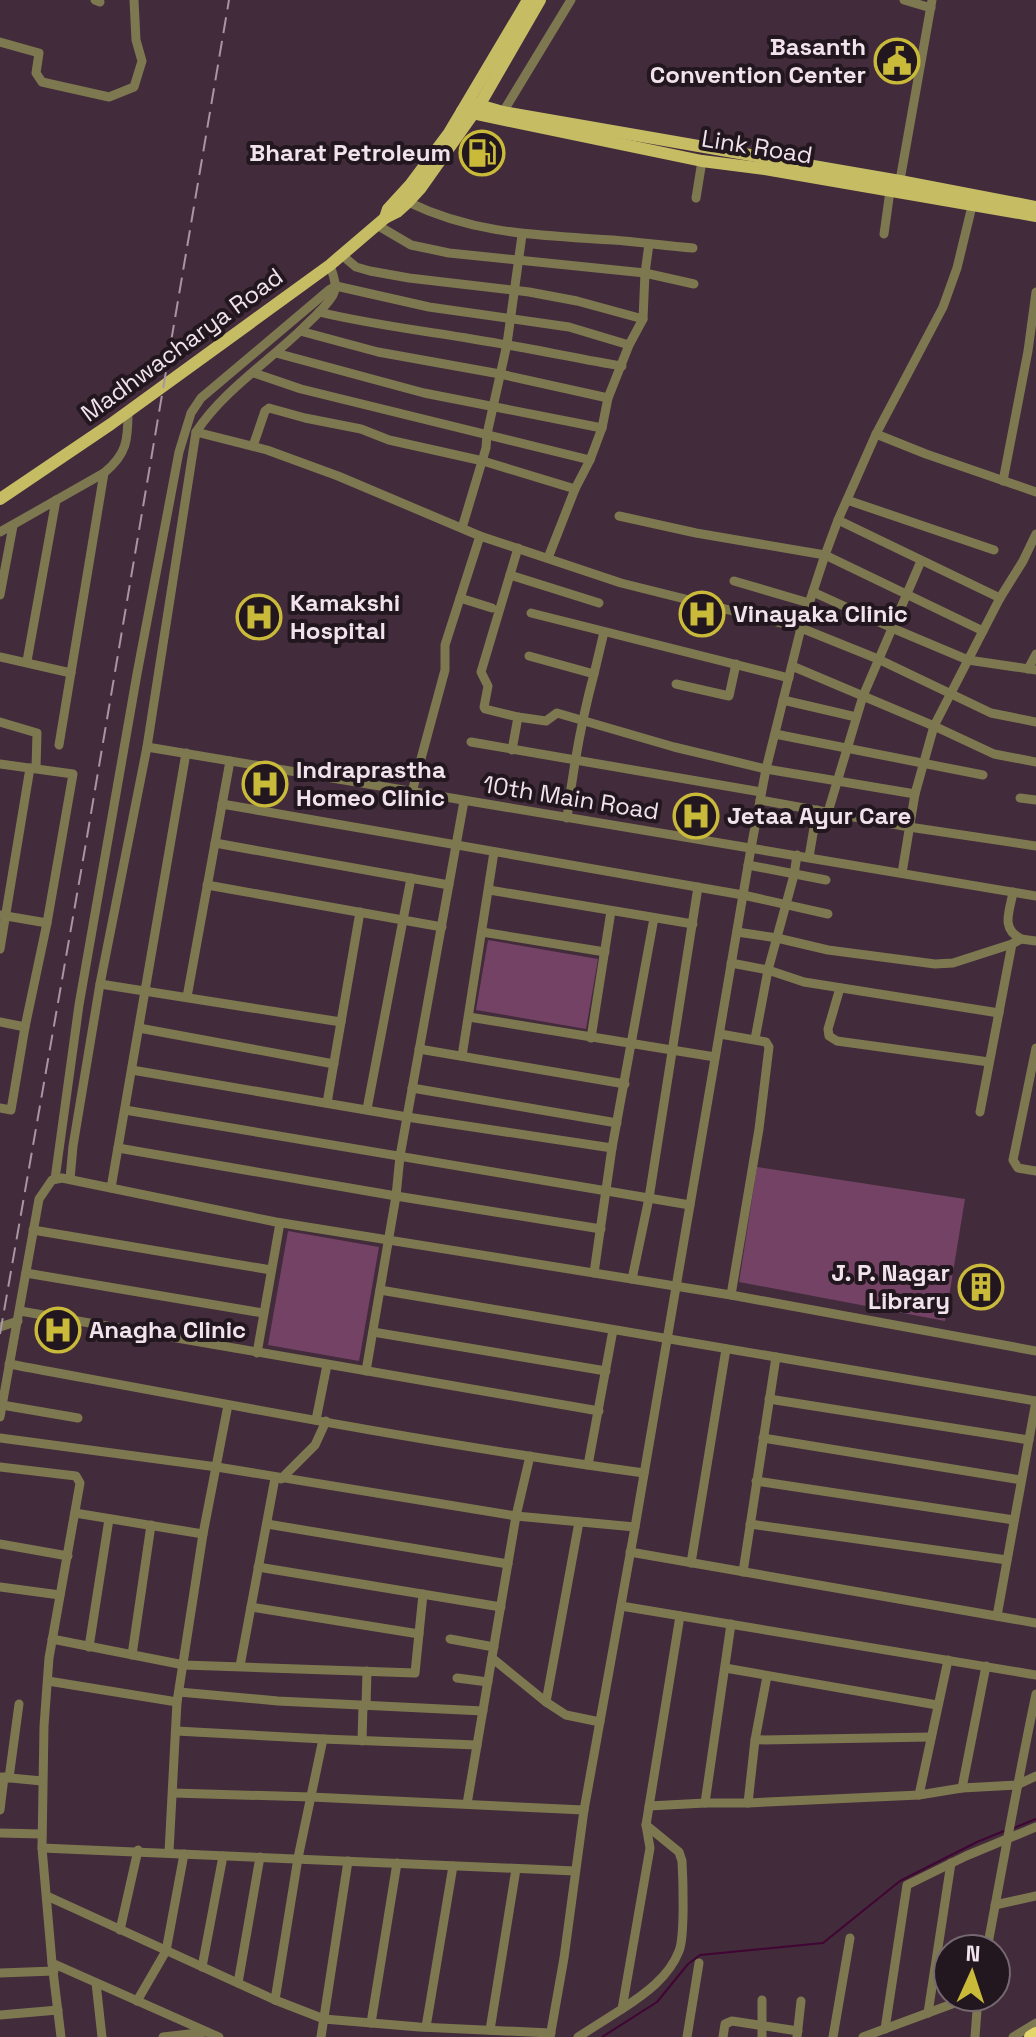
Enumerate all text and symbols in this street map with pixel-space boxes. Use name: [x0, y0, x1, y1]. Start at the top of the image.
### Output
place label: Basanth Convention Center: [650, 31, 866, 90]
public building icon: Basanth Convention Center: [873, 37, 921, 85]
street label: Link Road: [699, 122, 815, 171]
fuel station icon: Bharat Petroleum: [458, 129, 506, 177]
place label: Bharat Petroleum: [249, 137, 451, 168]
street label: Madhwacharya Road: [75, 261, 289, 428]
place label: Kamakshi Hospital: [290, 587, 400, 646]
hospital icon: Vinayaka Clinic: [678, 590, 726, 638]
hospital icon: Kamakshi Hospital: [235, 593, 283, 641]
place label: Vinayaka Clinic: [733, 598, 908, 629]
place label: Indraprastha Homeo Clinic: [296, 754, 446, 813]
hospital icon: Indraprastha Homeo Clinic: [241, 760, 289, 808]
street label: 10th Main Road: [481, 768, 661, 827]
hospital icon: Jetaa Ayur Care: [672, 792, 720, 840]
place label: Jetaa Ayur Care: [727, 800, 911, 831]
place label: J. P. Nagar Library: [831, 1257, 950, 1316]
building icon: J. P. Nagar Library: [957, 1263, 1005, 1311]
hospital icon: Anagha Clinic: [34, 1306, 82, 1354]
place label: Anagha Clinic: [89, 1314, 246, 1345]
north arrow: [932, 1933, 1012, 2013]
text: N: [965, 1939, 981, 1967]

